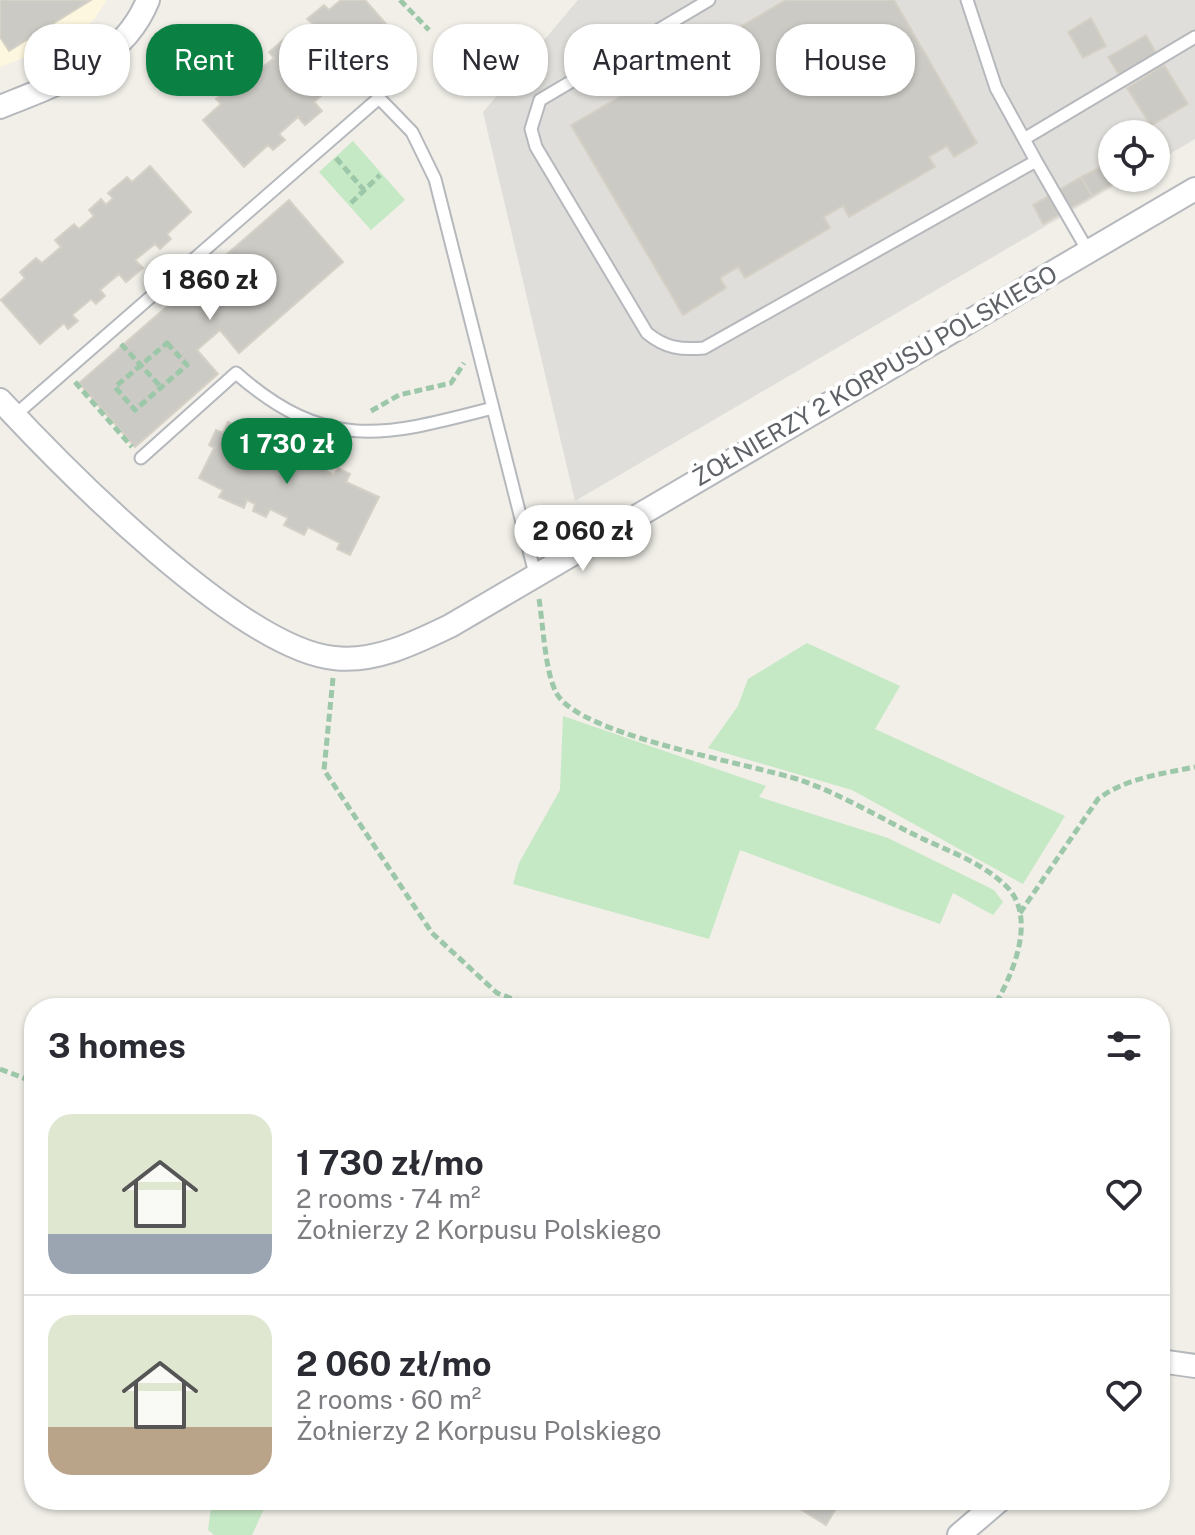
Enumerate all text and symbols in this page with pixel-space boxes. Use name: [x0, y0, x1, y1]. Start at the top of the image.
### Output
chip: Buy: [24, 24, 130, 96]
chip: Rent: [146, 24, 263, 96]
chip: Filters: [279, 24, 417, 96]
chip: New: [433, 24, 548, 96]
chip: Apartment: [564, 24, 760, 96]
chip: House: [776, 24, 915, 96]
map controls: [1098, 120, 1170, 192]
button: locate: [1098, 120, 1170, 192]
pin: 1 860 zł: [127, 254, 293, 322]
street label: ŻOŁNIERZY 2 KORPUSU POLSKIEGO: [687, 259, 1062, 491]
text: 1 860 zł: [162, 264, 258, 295]
pin: 1 730 zł: [204, 418, 370, 486]
text: 1 730 zł: [239, 428, 335, 459]
pin: 2 060 zł: [500, 505, 666, 573]
text: 2 060 zł: [532, 515, 634, 546]
icon: filters: [1102, 1024, 1146, 1068]
text: 3 homes: [48, 1026, 186, 1066]
text: 1 730 zł/mo: [296, 1143, 484, 1183]
icon: home: [112, 1146, 208, 1242]
icon: heart: [1102, 1172, 1146, 1216]
text: 2 rooms · 74 m²: [296, 1183, 481, 1214]
text: Żołnierzy 2 Korpusu Polskiego: [296, 1214, 661, 1245]
text: 2 060 zł/mo: [296, 1344, 491, 1384]
icon: home: [112, 1347, 208, 1443]
icon: heart: [1102, 1373, 1146, 1417]
text: 2 rooms · 60 m²: [296, 1384, 481, 1415]
text: Żołnierzy 2 Korpusu Polskiego: [296, 1415, 661, 1446]

